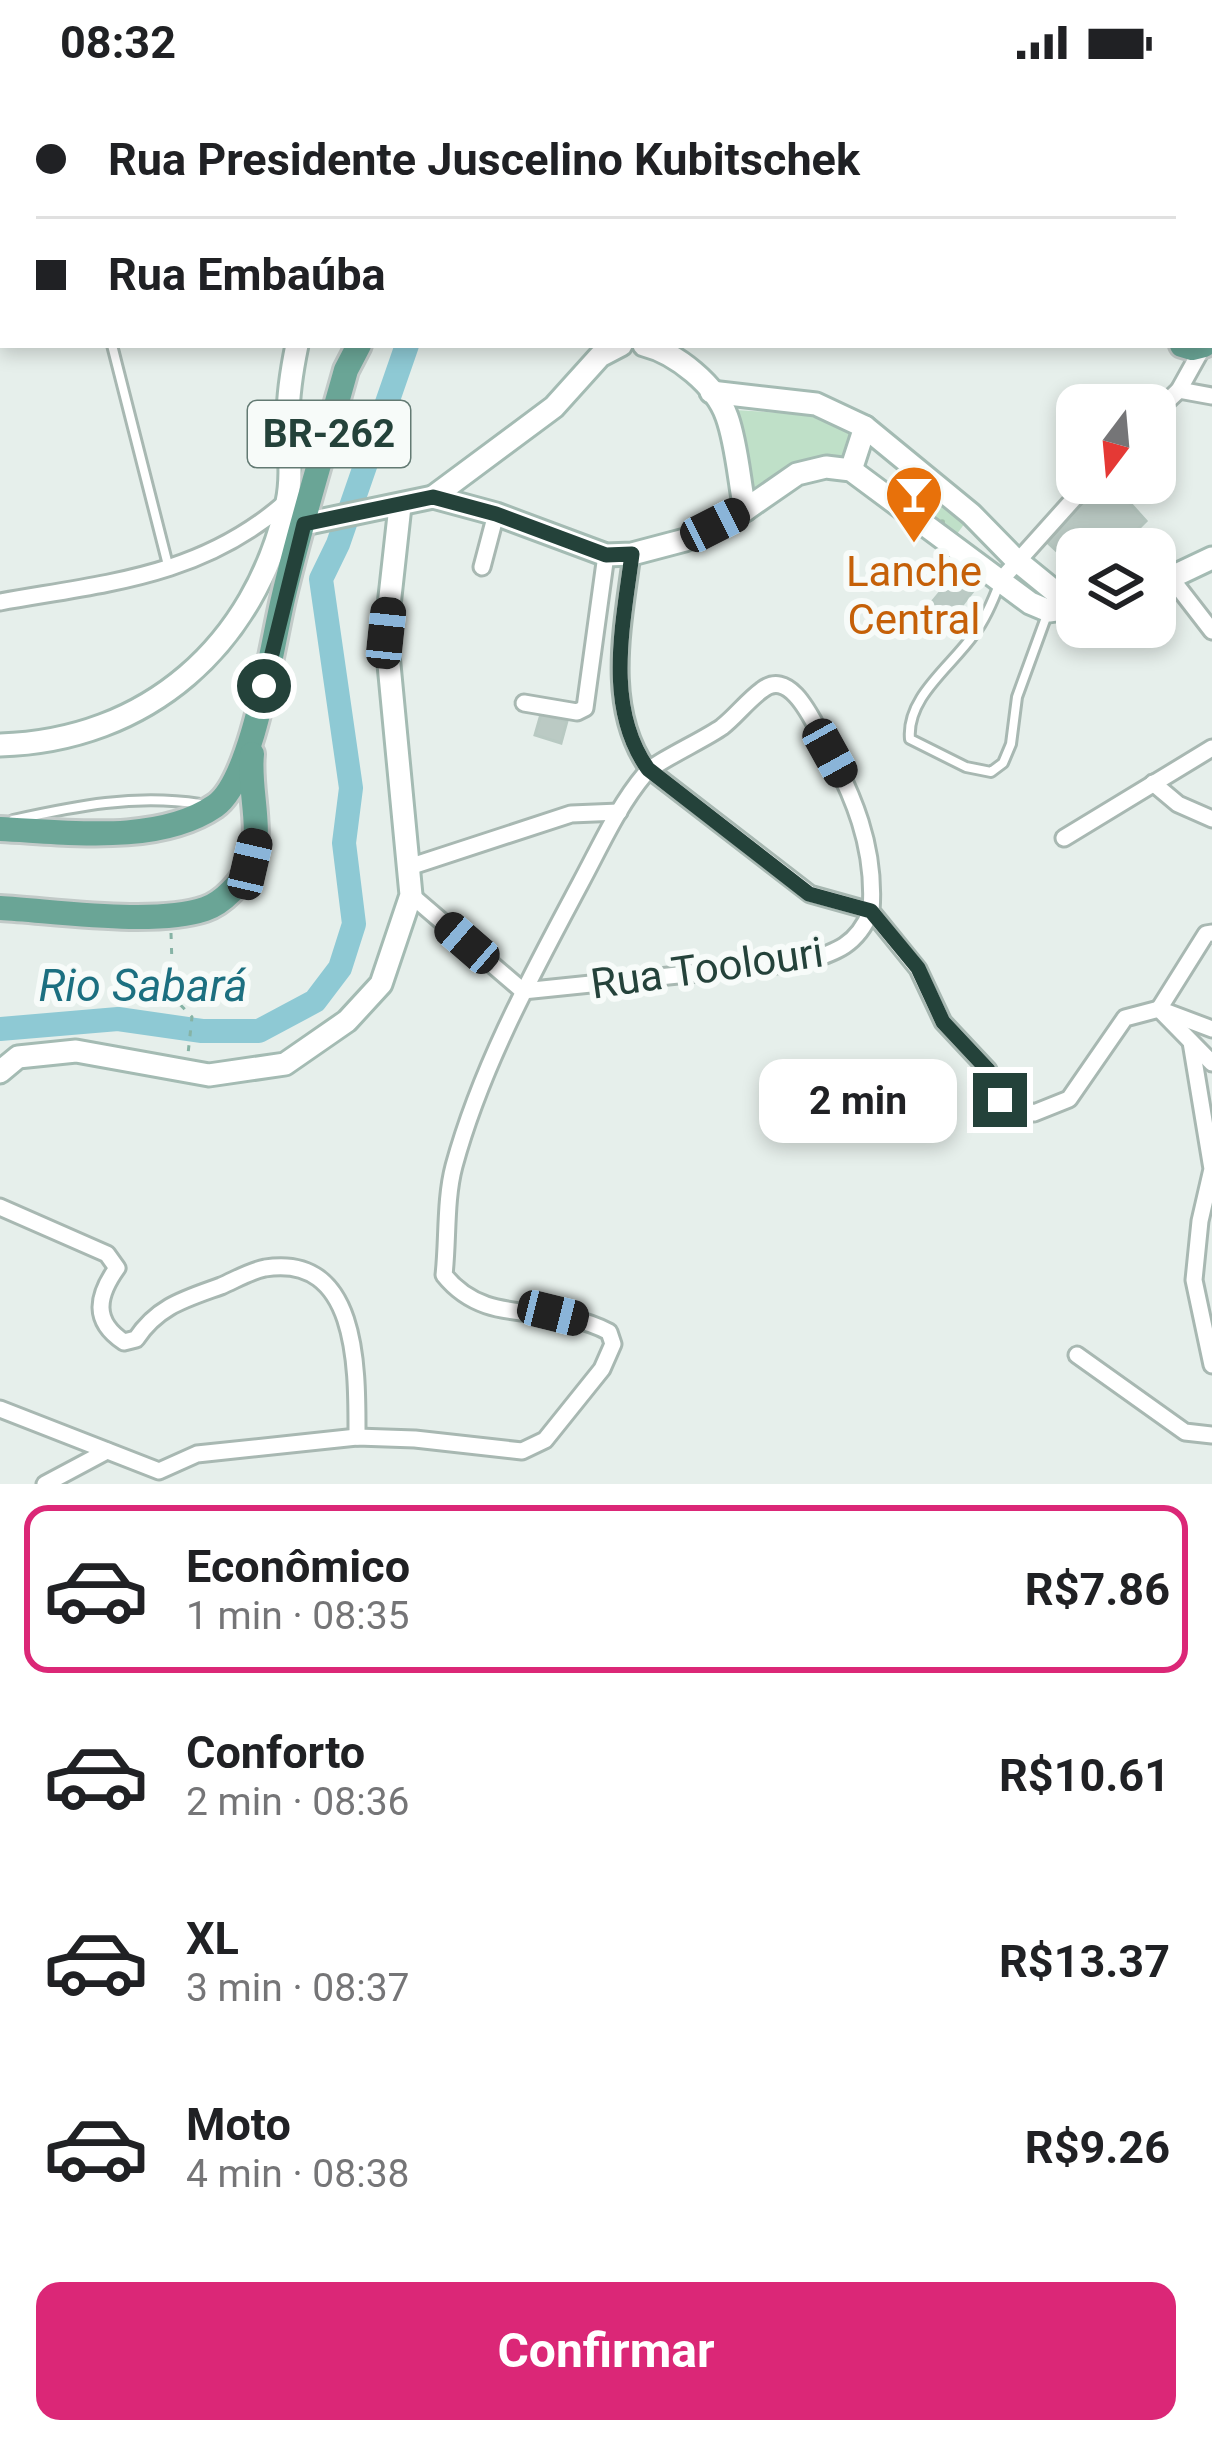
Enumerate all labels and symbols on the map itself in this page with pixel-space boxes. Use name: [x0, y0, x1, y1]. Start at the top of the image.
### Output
north arrow: [1056, 384, 1176, 504]
road number: BR-262: [248, 401, 410, 467]
bar icon: Lanche Central: [883, 463, 945, 545]
car: [675, 493, 755, 557]
place label: Lanche Central: [846, 547, 982, 644]
car: [364, 595, 408, 671]
route start: [237, 659, 291, 713]
car: [797, 713, 863, 793]
car: [224, 825, 276, 903]
car: [428, 906, 506, 980]
street label: Rua Toolouri: [588, 927, 826, 1009]
water label: Rio Sabará: [38, 959, 248, 1012]
callout: 2 min: [760, 1058, 958, 1142]
route end: [973, 1073, 1027, 1127]
car: [514, 1287, 592, 1339]

